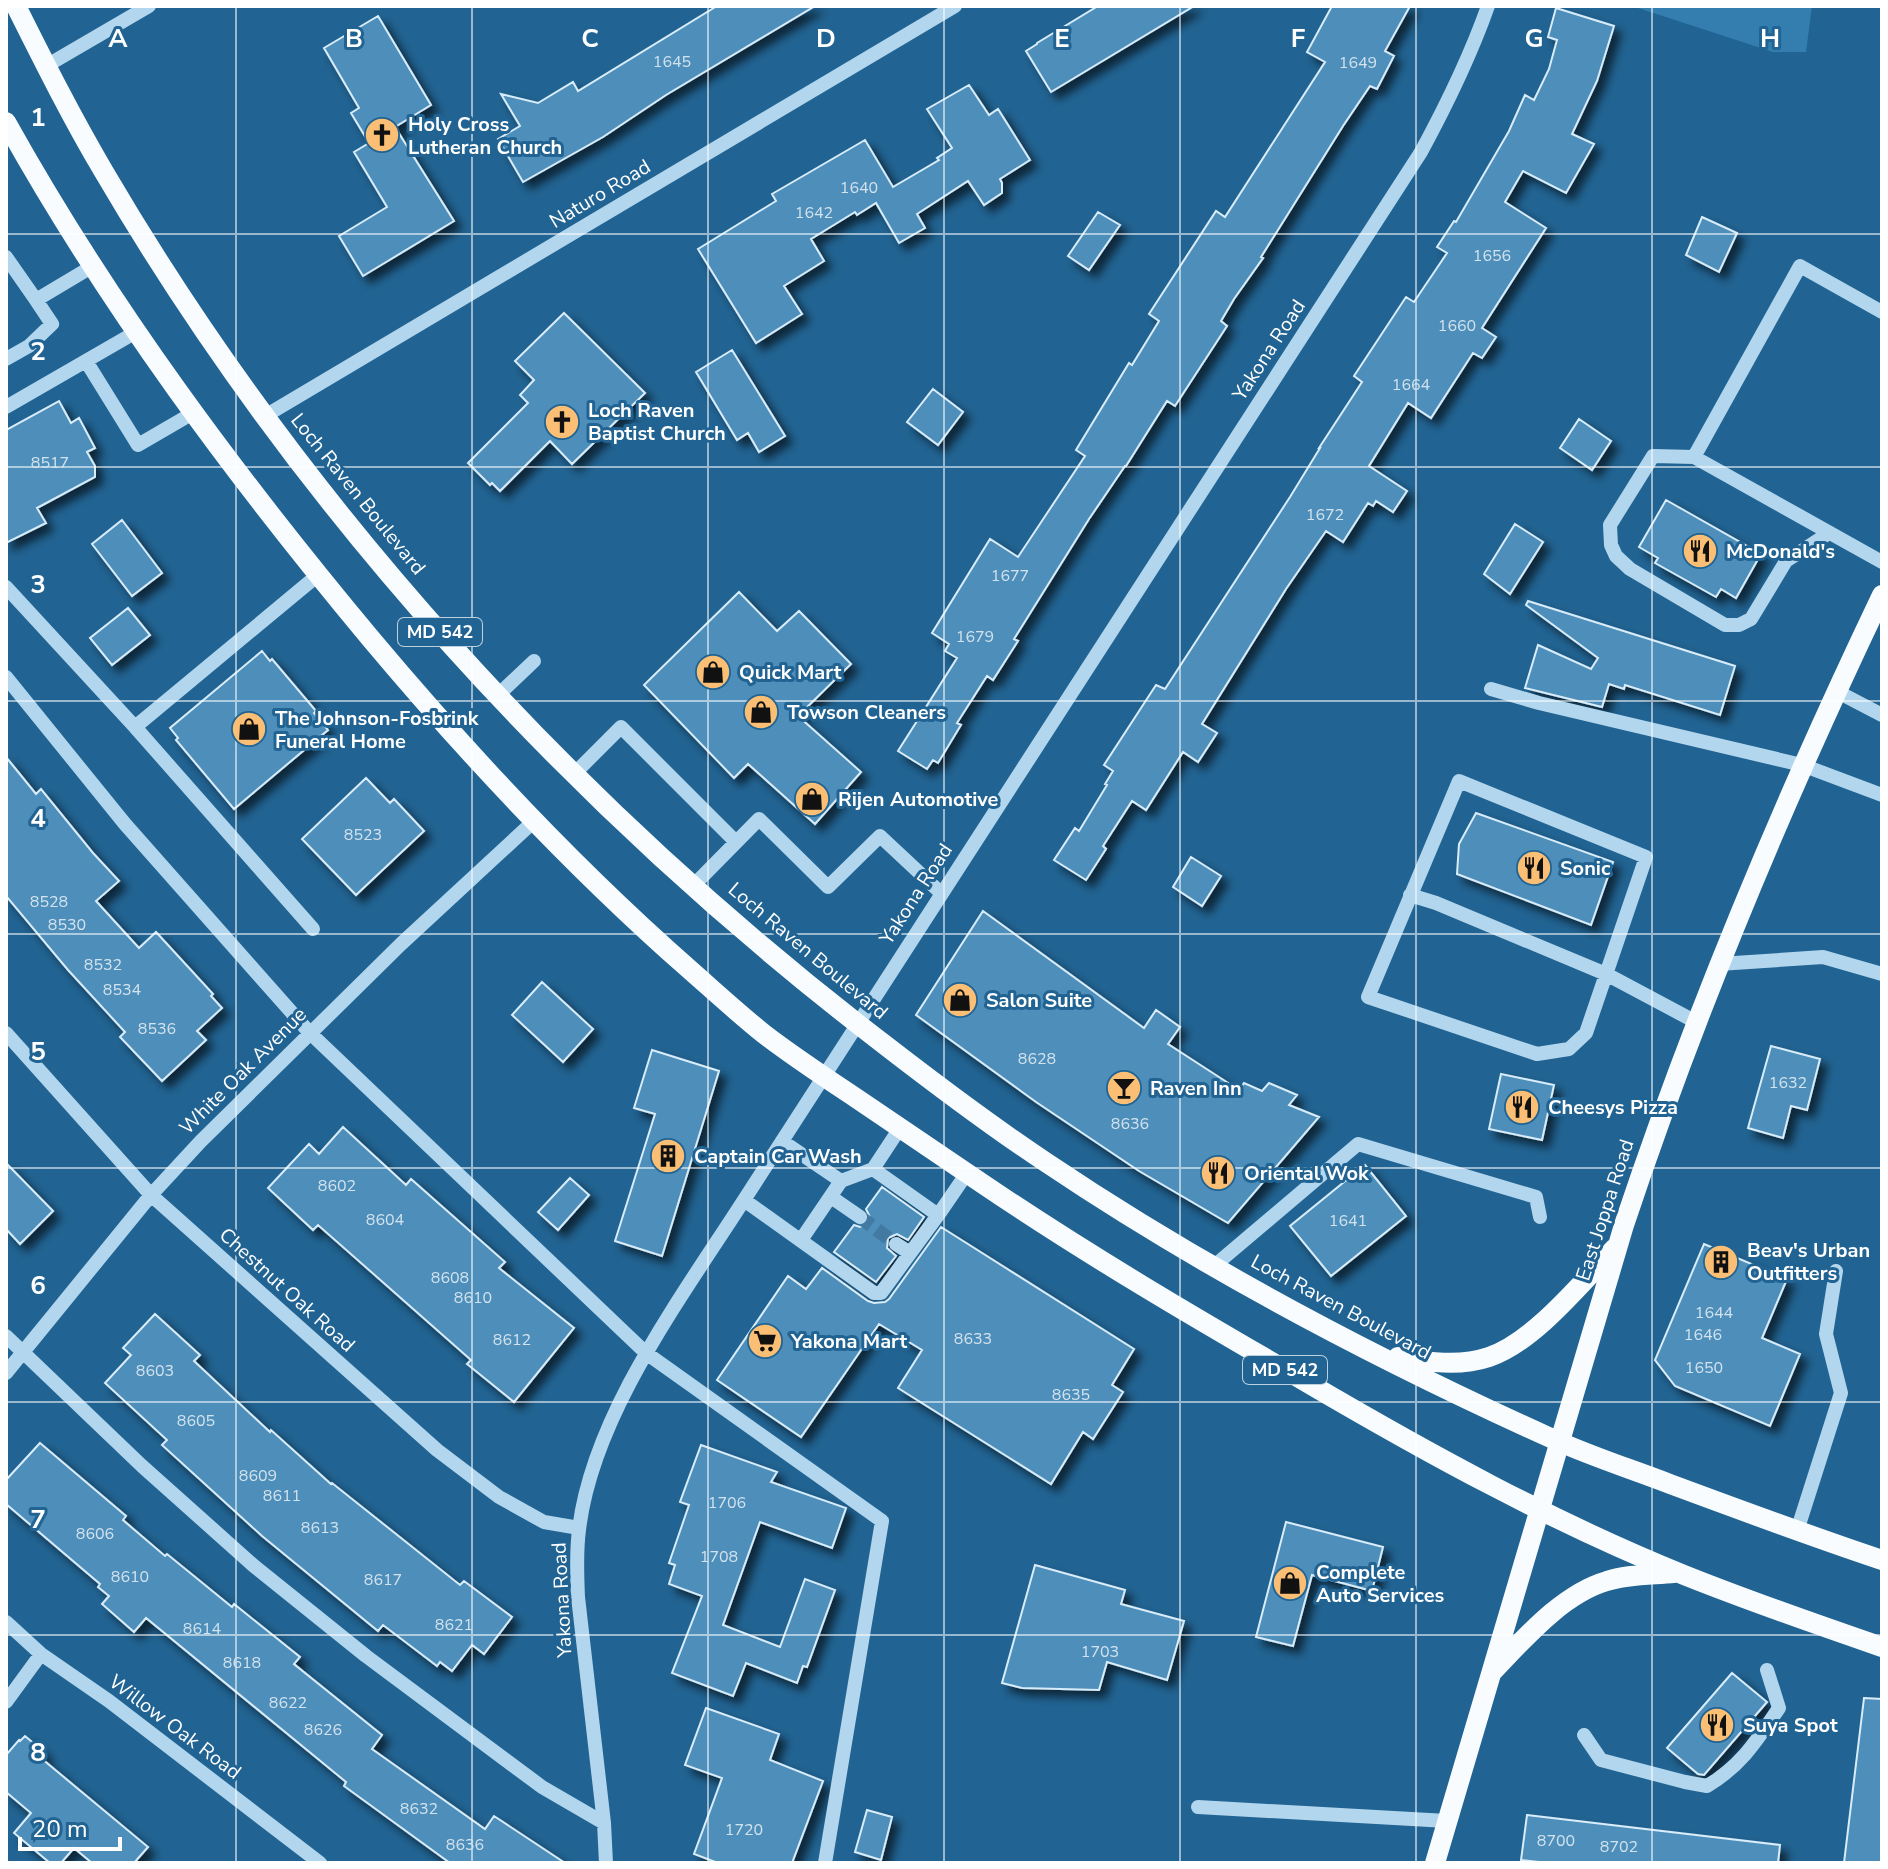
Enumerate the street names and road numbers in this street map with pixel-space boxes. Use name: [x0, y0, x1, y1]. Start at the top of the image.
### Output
street label: Naturo Road: [544, 153, 656, 235]
street label: Yakona Road: [1226, 294, 1312, 407]
street label: Loch Raven Boulevard: [284, 408, 432, 580]
road number: MD 542: [398, 618, 482, 646]
street label: Yakona Road: [873, 838, 959, 951]
street label: Loch Raven Boulevard: [723, 876, 893, 1026]
street label: White Oak Avenue: [173, 1001, 313, 1141]
street label: East Joppa Road: [1569, 1136, 1641, 1284]
street label: Chestnut Oak Road: [213, 1222, 361, 1358]
street label: Loch Raven Boulevard: [1246, 1248, 1436, 1366]
road number: MD 542: [1243, 1356, 1327, 1384]
street label: Yakona Road: [545, 1542, 579, 1659]
street label: Willow Oak Road: [103, 1668, 247, 1786]

